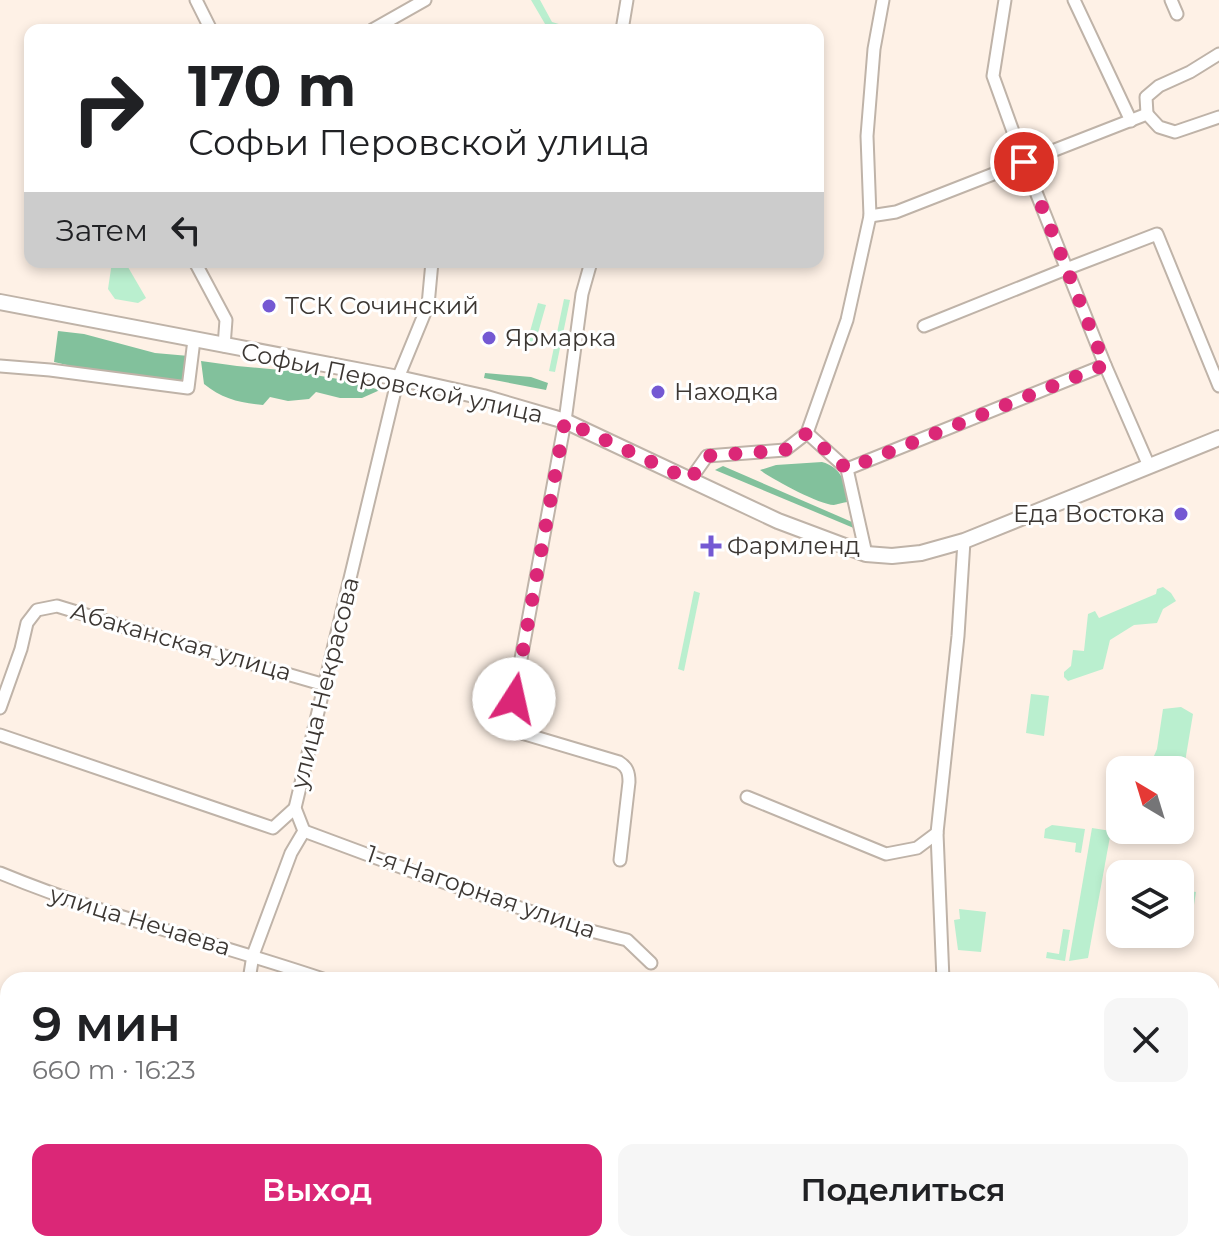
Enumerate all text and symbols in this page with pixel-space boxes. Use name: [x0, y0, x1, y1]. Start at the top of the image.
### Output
text: 170 m: [188, 52, 356, 120]
icon: right: [56, 56, 160, 160]
text: Софьи Перовской улица: [188, 120, 650, 164]
pin: [990, 128, 1058, 196]
icon: arrive: [1002, 140, 1046, 184]
icon: left: [164, 208, 208, 252]
text: Затем: [56, 212, 148, 249]
place label: ТСК Сочинский: [285, 291, 479, 320]
marker: ТСК Сочинский: [260, 297, 278, 315]
place label: Ярмарка: [505, 323, 616, 352]
marker: Ярмарка: [480, 329, 498, 347]
street label: Софьи Перовской улица: [238, 336, 546, 429]
place label: Находка: [674, 377, 778, 406]
marker: Находка: [649, 383, 667, 401]
place label: Еда Востока: [1013, 499, 1165, 528]
marker: Еда Востока: [1172, 505, 1190, 523]
place label: Фармленд: [727, 531, 860, 560]
marker: Фармленд: [702, 537, 720, 555]
street label: улица Некрасова: [284, 574, 365, 793]
street label: Абаканская улица: [67, 596, 295, 687]
position arrow: [472, 657, 556, 741]
north arrow: [1106, 756, 1194, 844]
map controls: [1106, 756, 1194, 948]
street label: 1-я Нагорная улица: [363, 839, 600, 944]
button: layers: [1106, 860, 1194, 948]
street label: улица Нечаева: [45, 879, 234, 962]
text: 9 мин: [32, 995, 181, 1053]
button: close: [1104, 998, 1188, 1082]
text: 660 m · 16:23: [32, 1054, 196, 1086]
button: Выход: [32, 1144, 602, 1236]
button: Поделиться: [618, 1144, 1188, 1236]

